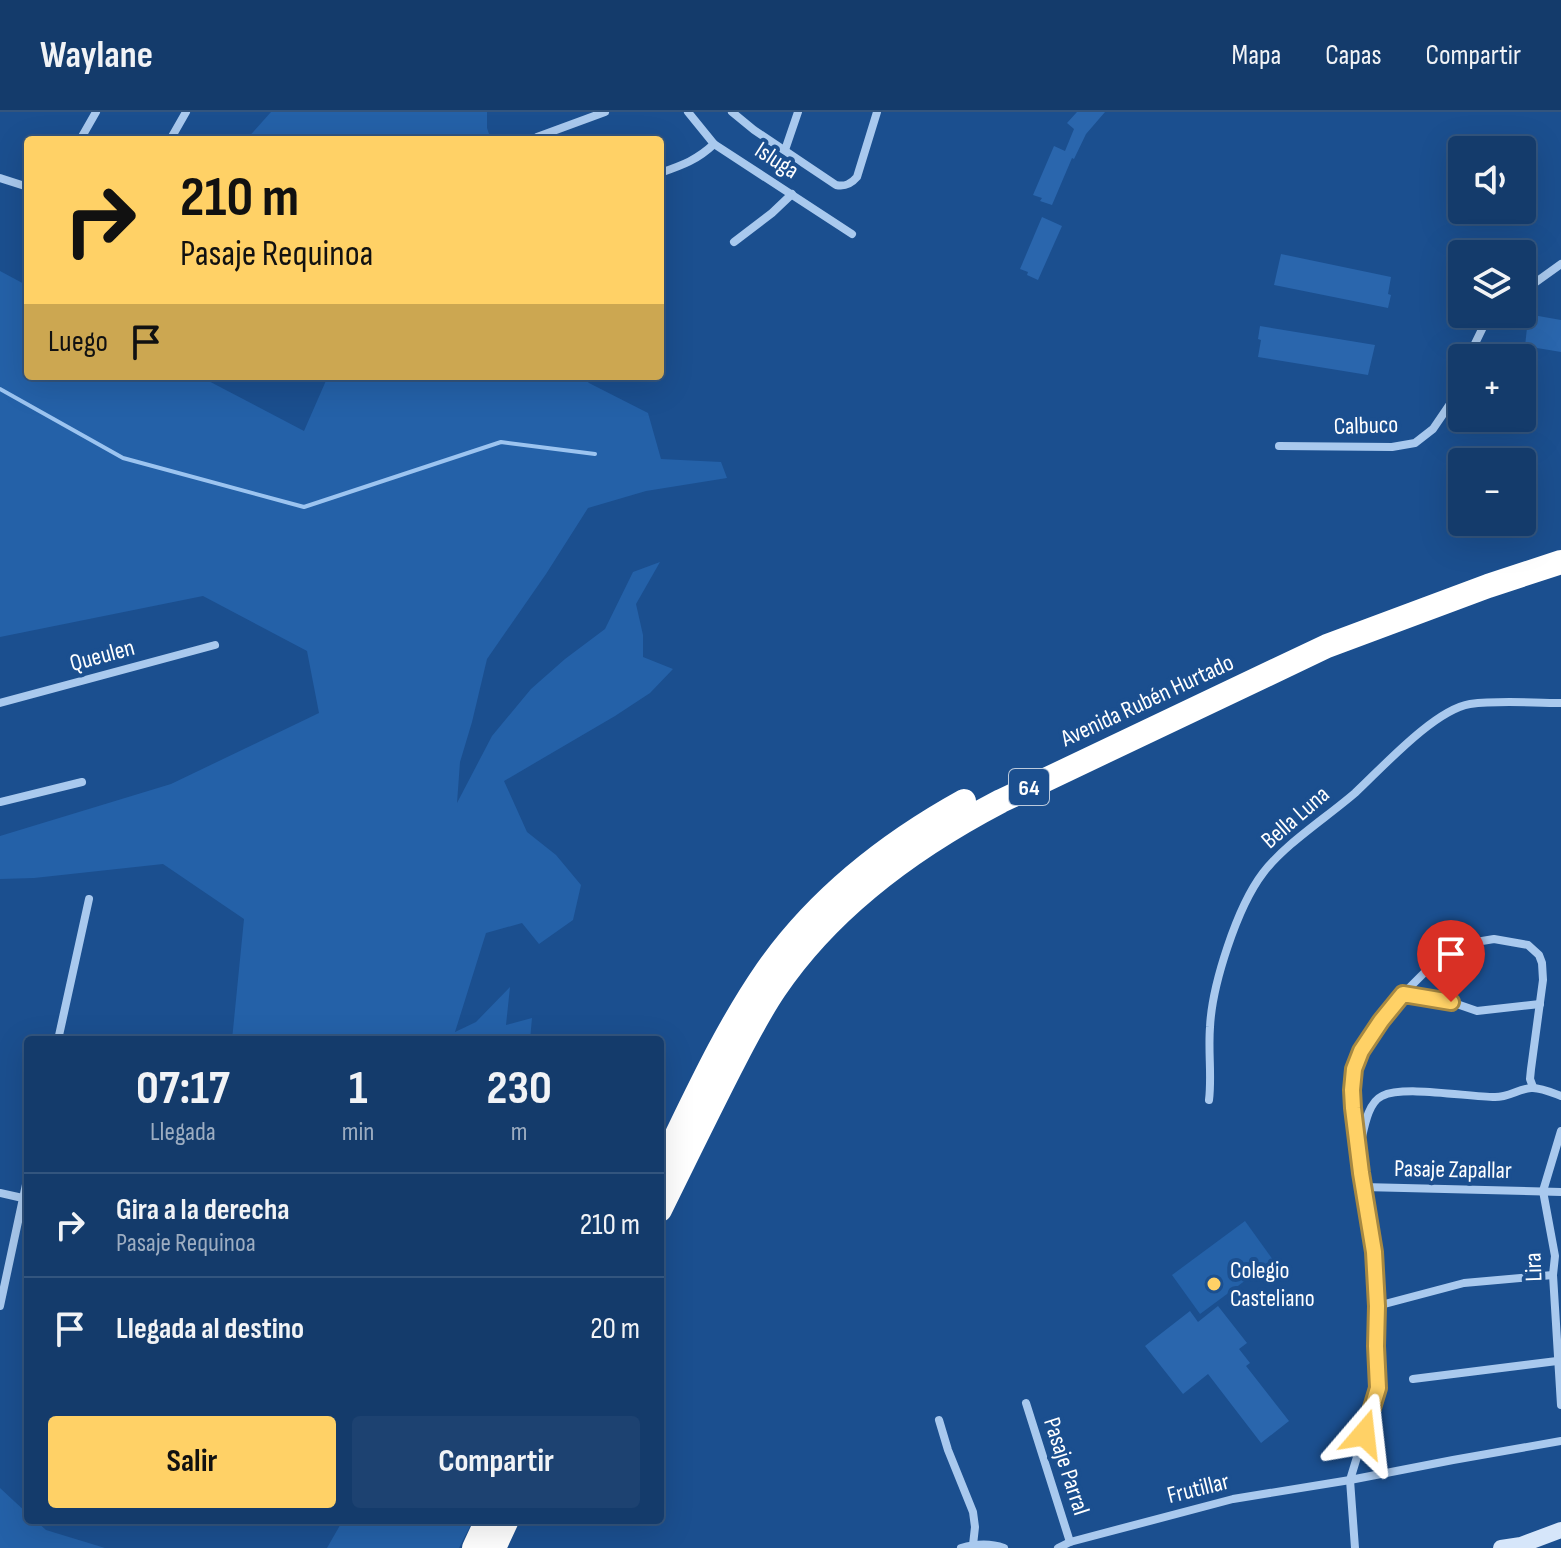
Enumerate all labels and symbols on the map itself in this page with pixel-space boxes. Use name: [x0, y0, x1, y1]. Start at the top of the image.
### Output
street label: Isluga: [749, 136, 804, 185]
street label: Calbuco: [1333, 410, 1399, 441]
street label: Queulen: [67, 633, 138, 678]
street label: Avenida Rubén Hurtado: [1055, 648, 1238, 754]
road number: 64: [1009, 769, 1049, 805]
street label: Bella Luna: [1255, 780, 1335, 855]
pin: [1417, 920, 1485, 1002]
street label: Pasaje Zapallar: [1394, 1154, 1512, 1185]
street label: Lira: [1519, 1252, 1548, 1282]
place label: Colegio Casteliano: [1230, 1256, 1315, 1313]
marker: Colegio Casteliano: [1205, 1275, 1223, 1293]
position arrow: [1322, 1392, 1406, 1476]
street label: Pasaje Parral: [1037, 1414, 1096, 1519]
street label: Frutillar: [1164, 1467, 1232, 1510]

